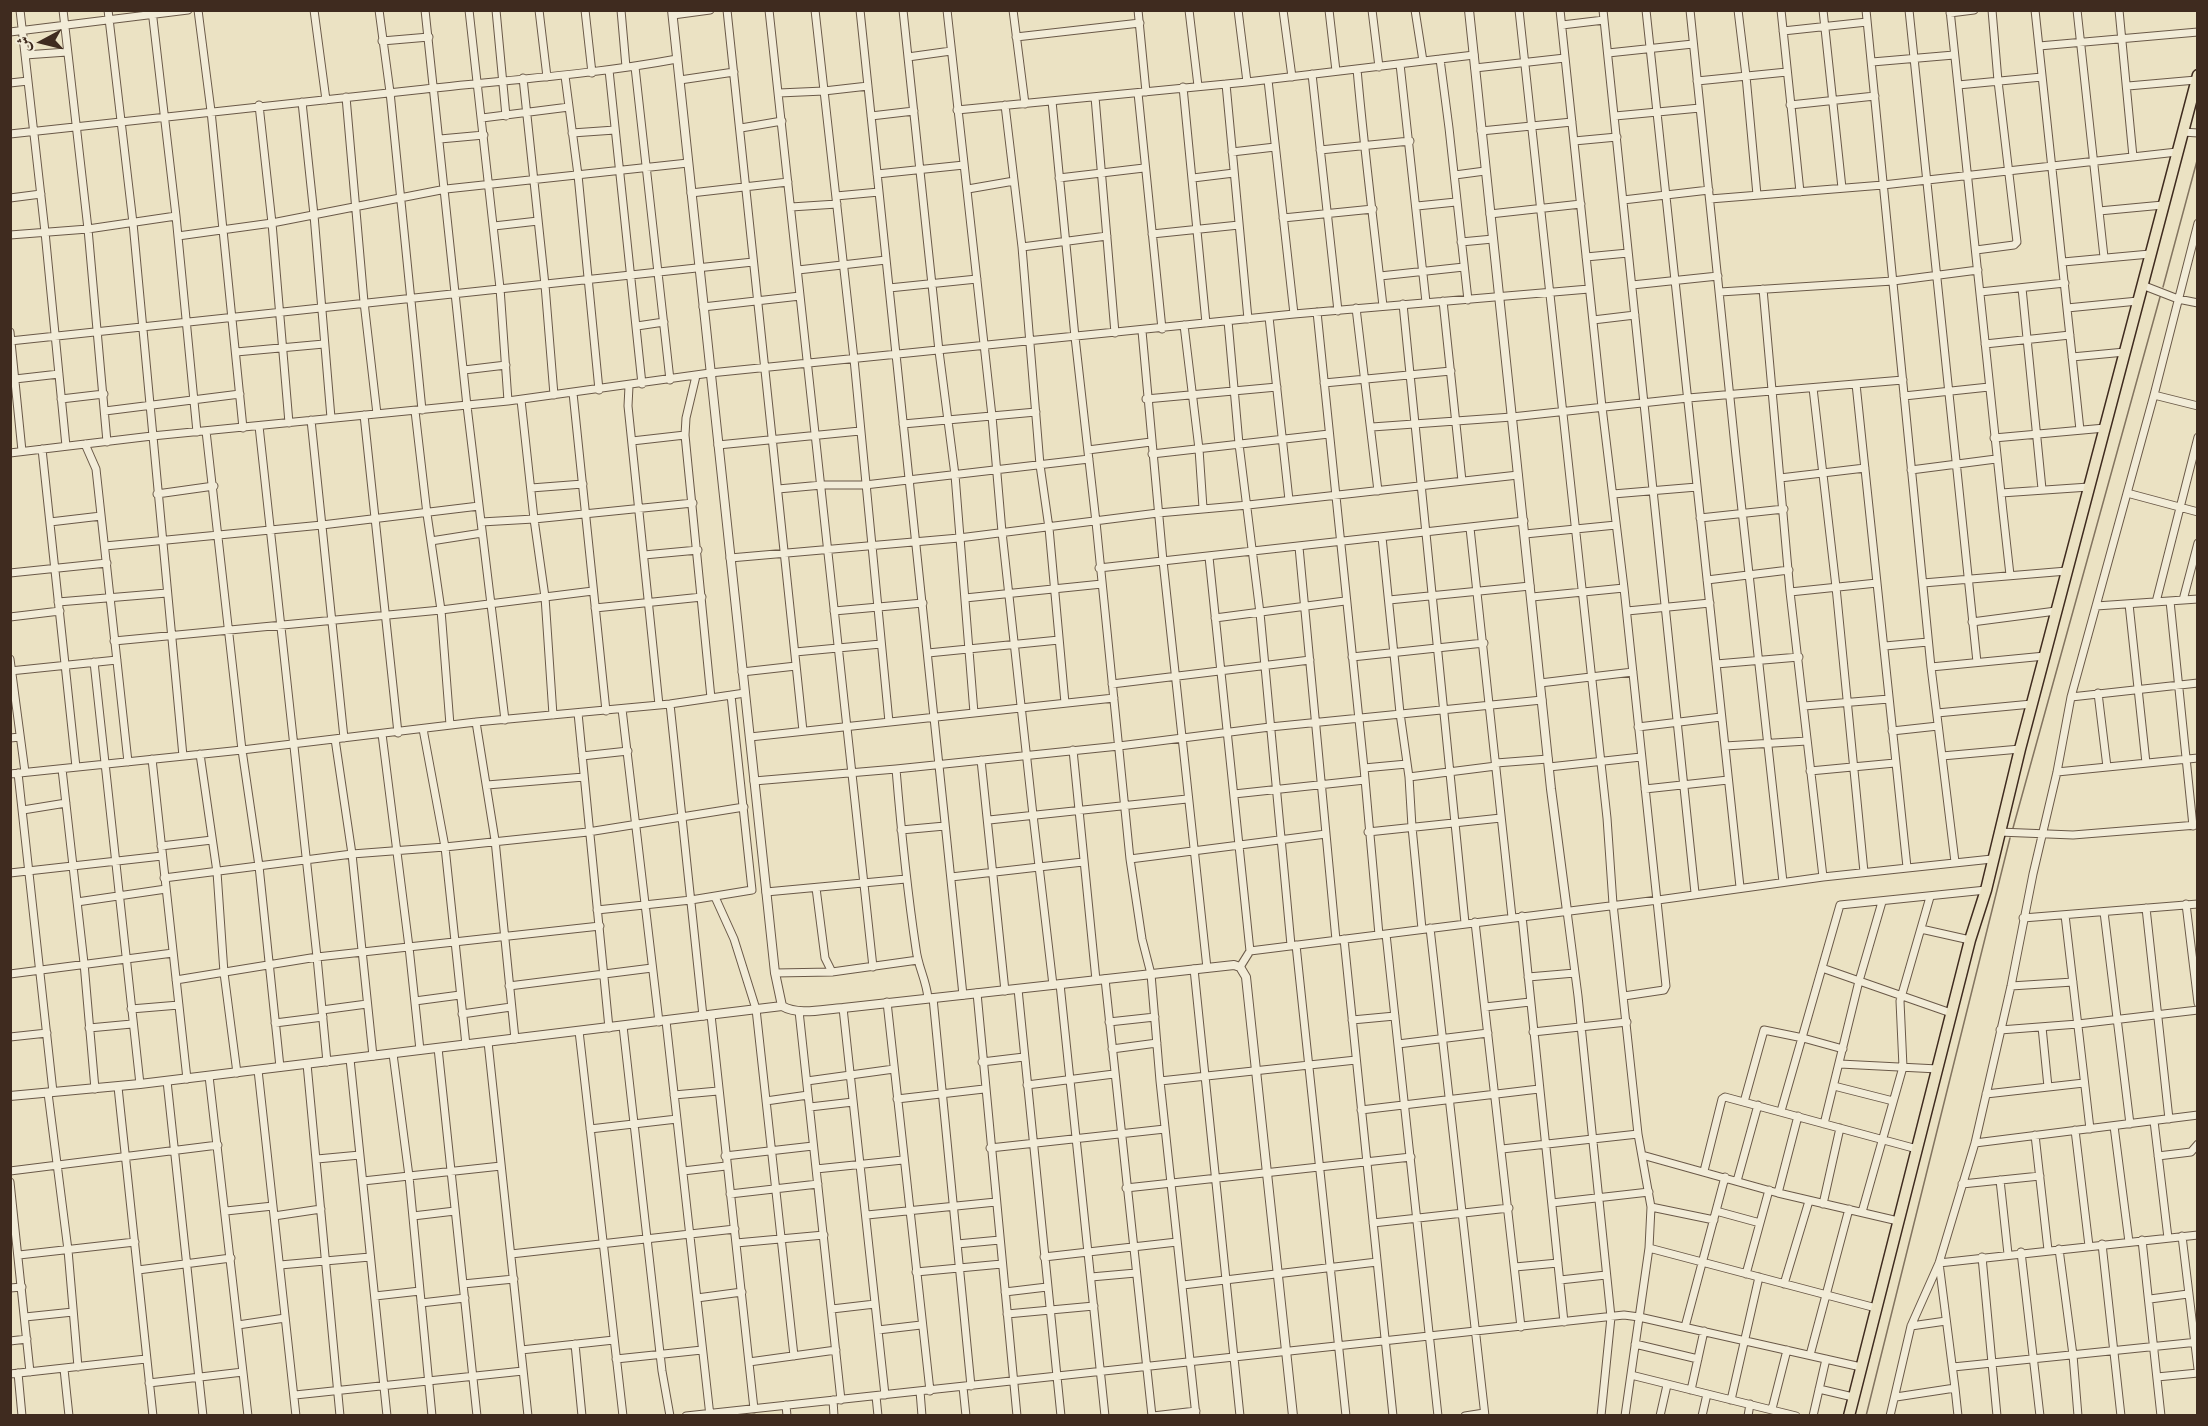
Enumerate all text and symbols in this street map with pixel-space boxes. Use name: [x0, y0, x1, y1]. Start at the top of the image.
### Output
north arrow: [12, 12, 72, 72]
text: ش: [13, 35, 34, 53]

